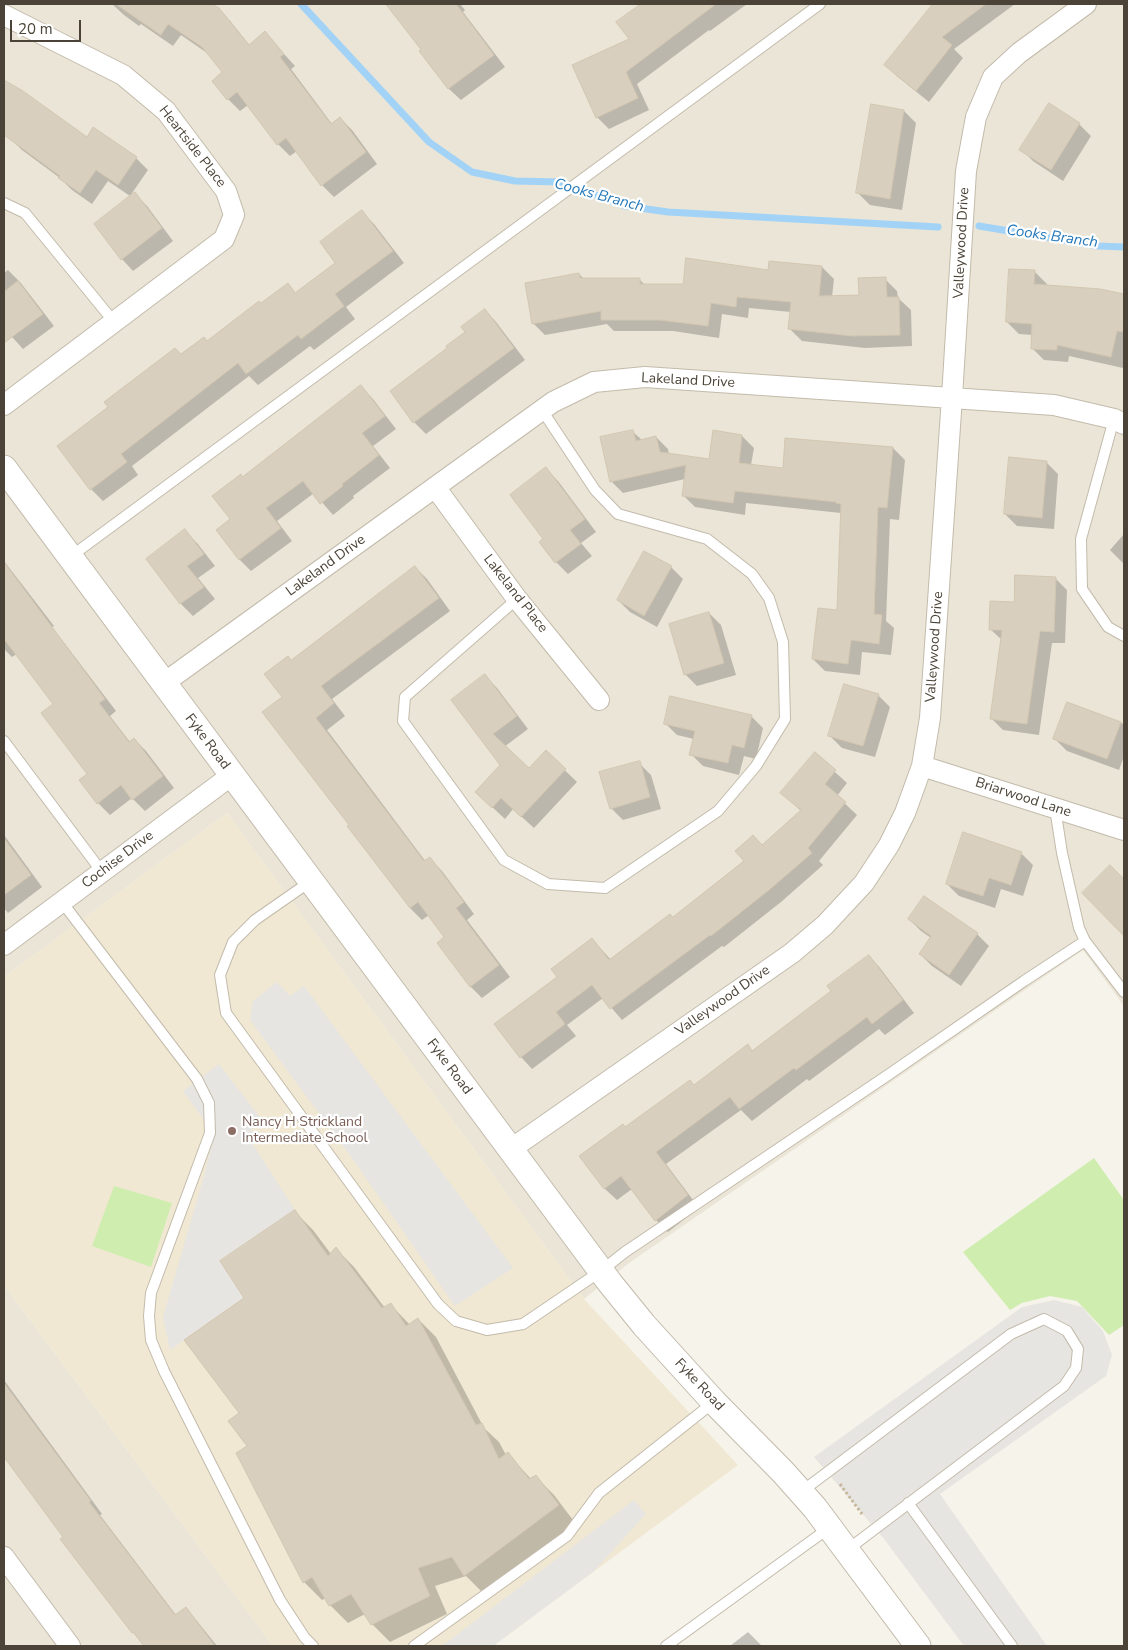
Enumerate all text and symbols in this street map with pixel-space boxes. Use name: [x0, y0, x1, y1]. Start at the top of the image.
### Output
scale bar: [12, 10, 84, 42]
text: 20 m: [18, 19, 53, 39]
street label: Heartside Place: [155, 103, 229, 191]
water label: Cooks Branch: [552, 175, 646, 217]
street label: Valleywood Drive: [951, 187, 973, 299]
water label: Cooks Branch: [1005, 222, 1099, 252]
street label: Lakeland Drive: [641, 370, 735, 392]
street label: Lakeland Drive: [283, 532, 369, 600]
street label: Lakeland Place: [479, 551, 551, 637]
street label: Valleywood Drive: [923, 591, 947, 703]
street label: Fyke Road: [181, 711, 233, 773]
street label: Briarwood Lane: [973, 775, 1073, 821]
street label: Cochise Drive: [79, 828, 157, 892]
street label: Valleywood Drive: [673, 962, 773, 1040]
street label: Fyke Road: [423, 1036, 475, 1098]
place label: Nancy H Strickland Intermediate School: [242, 1115, 368, 1148]
marker: Nancy H Strickland Intermediate School: [226, 1125, 238, 1137]
street label: Fyke Road: [671, 1355, 727, 1415]

